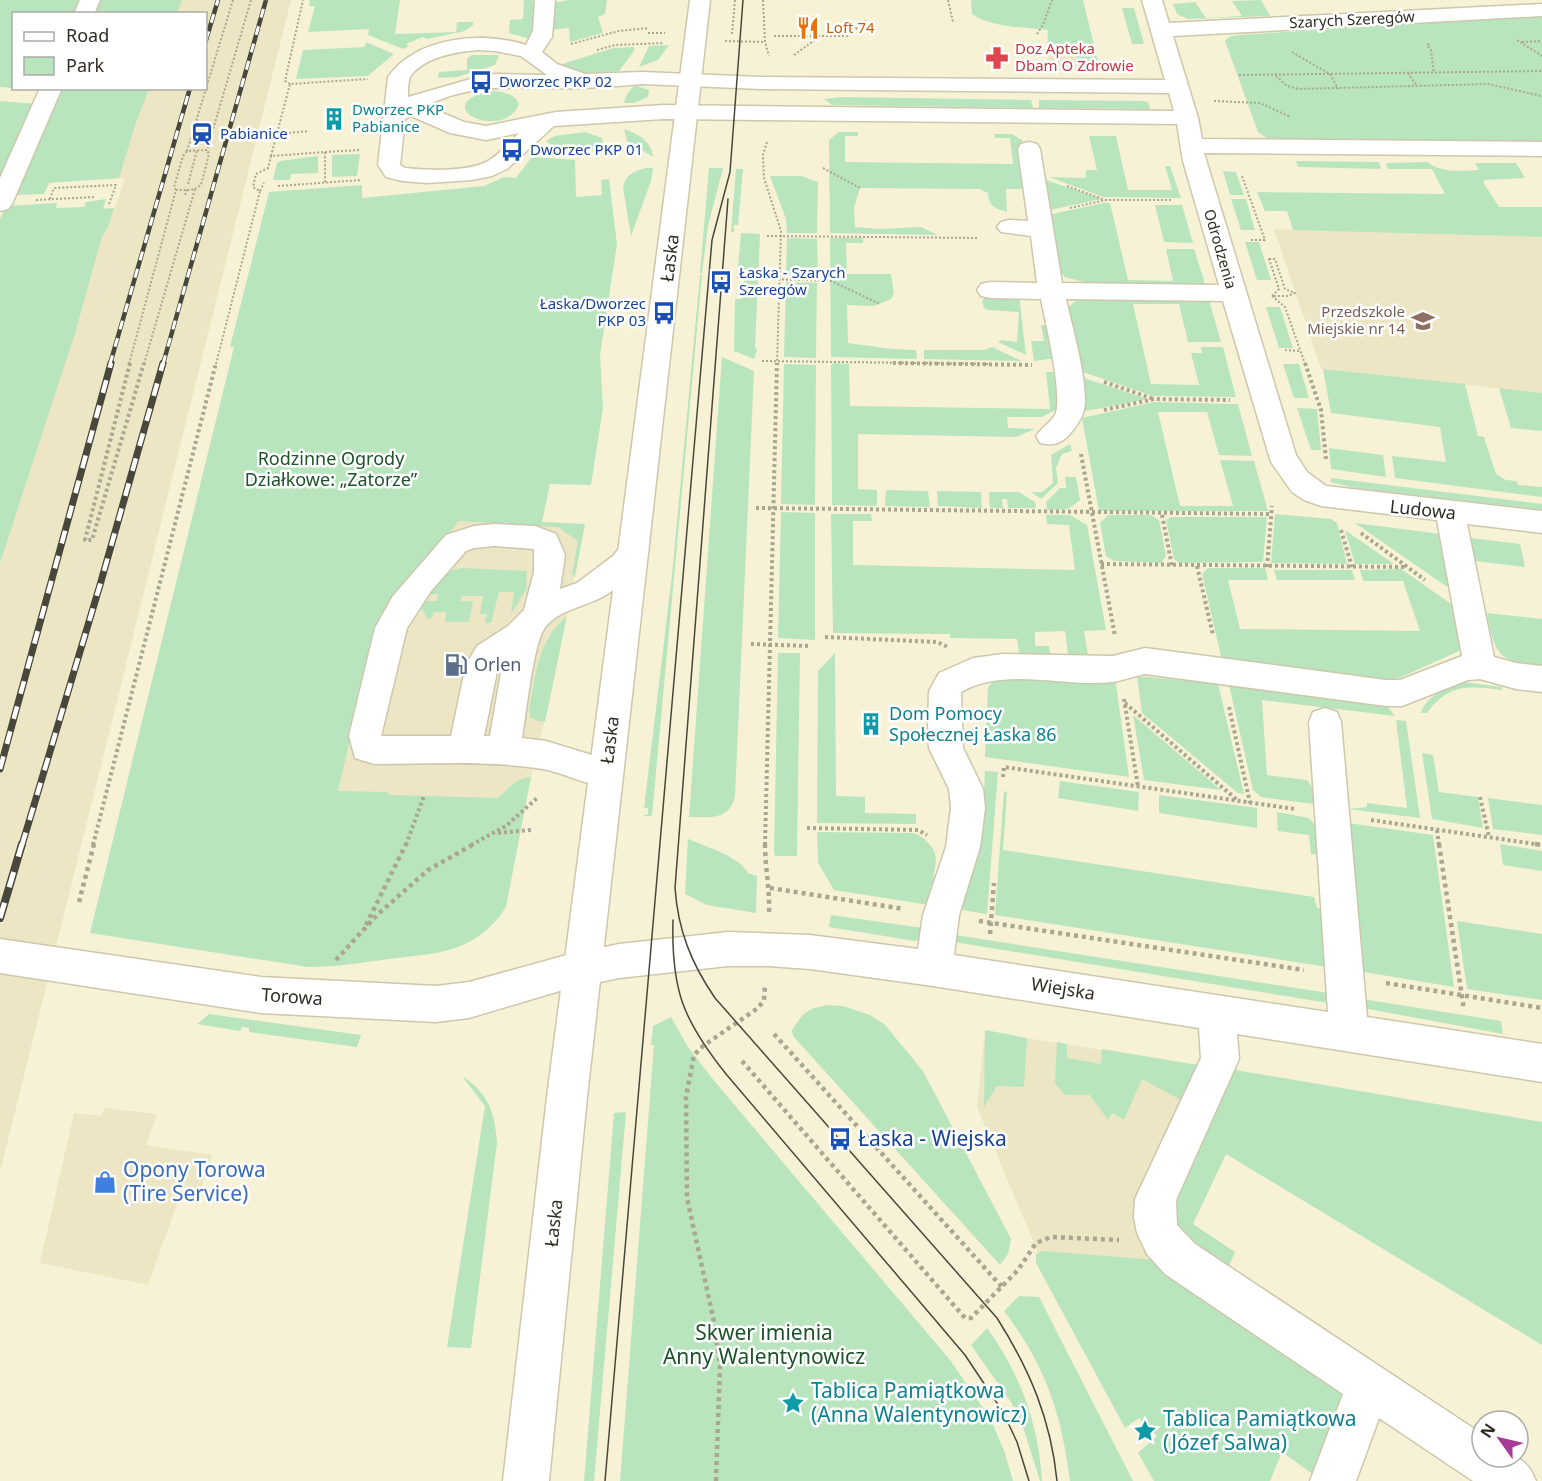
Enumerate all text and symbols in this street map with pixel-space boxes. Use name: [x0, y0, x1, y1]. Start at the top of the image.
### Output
street label: Szarych Szeregów: [1289, 6, 1415, 32]
legend: [12, 12, 207, 90]
restaurant icon: Loft 74: [795, 15, 821, 41]
place label: Loft 74: [826, 17, 875, 37]
text: Road: [66, 23, 109, 47]
place label: Doz Apteka Dbam O Zdrowie: [1015, 38, 1134, 75]
pharmacy icon: Doz Apteka Dbam O Zdrowie: [984, 45, 1010, 71]
text: Park: [66, 53, 104, 77]
bus stop icon: Dworzec PKP 02: [468, 69, 494, 95]
place label: Dworzec PKP 02: [499, 71, 612, 91]
place label: Dworzec PKP Pabianice: [352, 99, 444, 136]
building icon: Dworzec PKP Pabianice: [321, 106, 347, 132]
station icon: Pabianice: [189, 121, 215, 147]
place label: Pabianice: [220, 123, 288, 143]
bus stop icon: Dworzec PKP 01: [499, 137, 525, 163]
place label: Dworzec PKP 01: [530, 139, 643, 159]
street label: Odrodzenia: [1200, 206, 1242, 291]
street label: Łaska: [654, 233, 684, 283]
place label: Łaska - Szarych Szeregów: [739, 262, 846, 299]
bus stop icon: Łaska - Szarych Szeregów: [708, 269, 734, 295]
place label: Łaska/Dworzec PKP 03: [540, 293, 646, 330]
bus stop icon: Łaska/Dworzec PKP 03: [651, 300, 677, 326]
place label: Przedszkole Miejskie nr 14: [1307, 301, 1405, 338]
school or university icon: Przedszkole Miejskie nr 14: [1410, 308, 1436, 334]
park label: Rodzinne Ogrody Działkowe: „Zatorze”: [245, 446, 418, 491]
street label: Ludowa: [1389, 494, 1457, 524]
fuel station icon: Orlen: [443, 652, 469, 678]
place label: Orlen: [474, 652, 521, 676]
place label: Dom Pomocy Społecznej Łaska 86: [889, 701, 1056, 746]
building icon: Dom Pomocy Społecznej Łaska 86: [858, 711, 884, 737]
street label: Łaska: [594, 715, 624, 765]
street label: Wiejska: [1029, 971, 1097, 1005]
street label: Torowa: [261, 982, 324, 1010]
place label: Łaska - Wiejska: [858, 1124, 1007, 1152]
bus stop icon: Łaska - Wiejska: [827, 1126, 853, 1152]
place label: Opony Torowa (Tire Service): [123, 1155, 266, 1207]
shop icon: Opony Torowa (Tire Service): [92, 1169, 118, 1195]
street label: Łaska: [539, 1198, 567, 1248]
park label: Skwer imienia Anny Walentynowicz: [663, 1318, 865, 1370]
place label: Tablica Pamiątkowa (Anna Walentynowicz): [811, 1376, 1027, 1428]
place icon: Tablica Pamiątkowa (Anna Walentynowicz): [780, 1390, 806, 1416]
place label: Tablica Pamiątkowa (Józef Salwa): [1163, 1404, 1357, 1456]
north arrow: [1470, 1409, 1530, 1469]
place icon: Tablica Pamiątkowa (Józef Salwa): [1132, 1418, 1158, 1444]
text: N: [1475, 1419, 1500, 1442]

